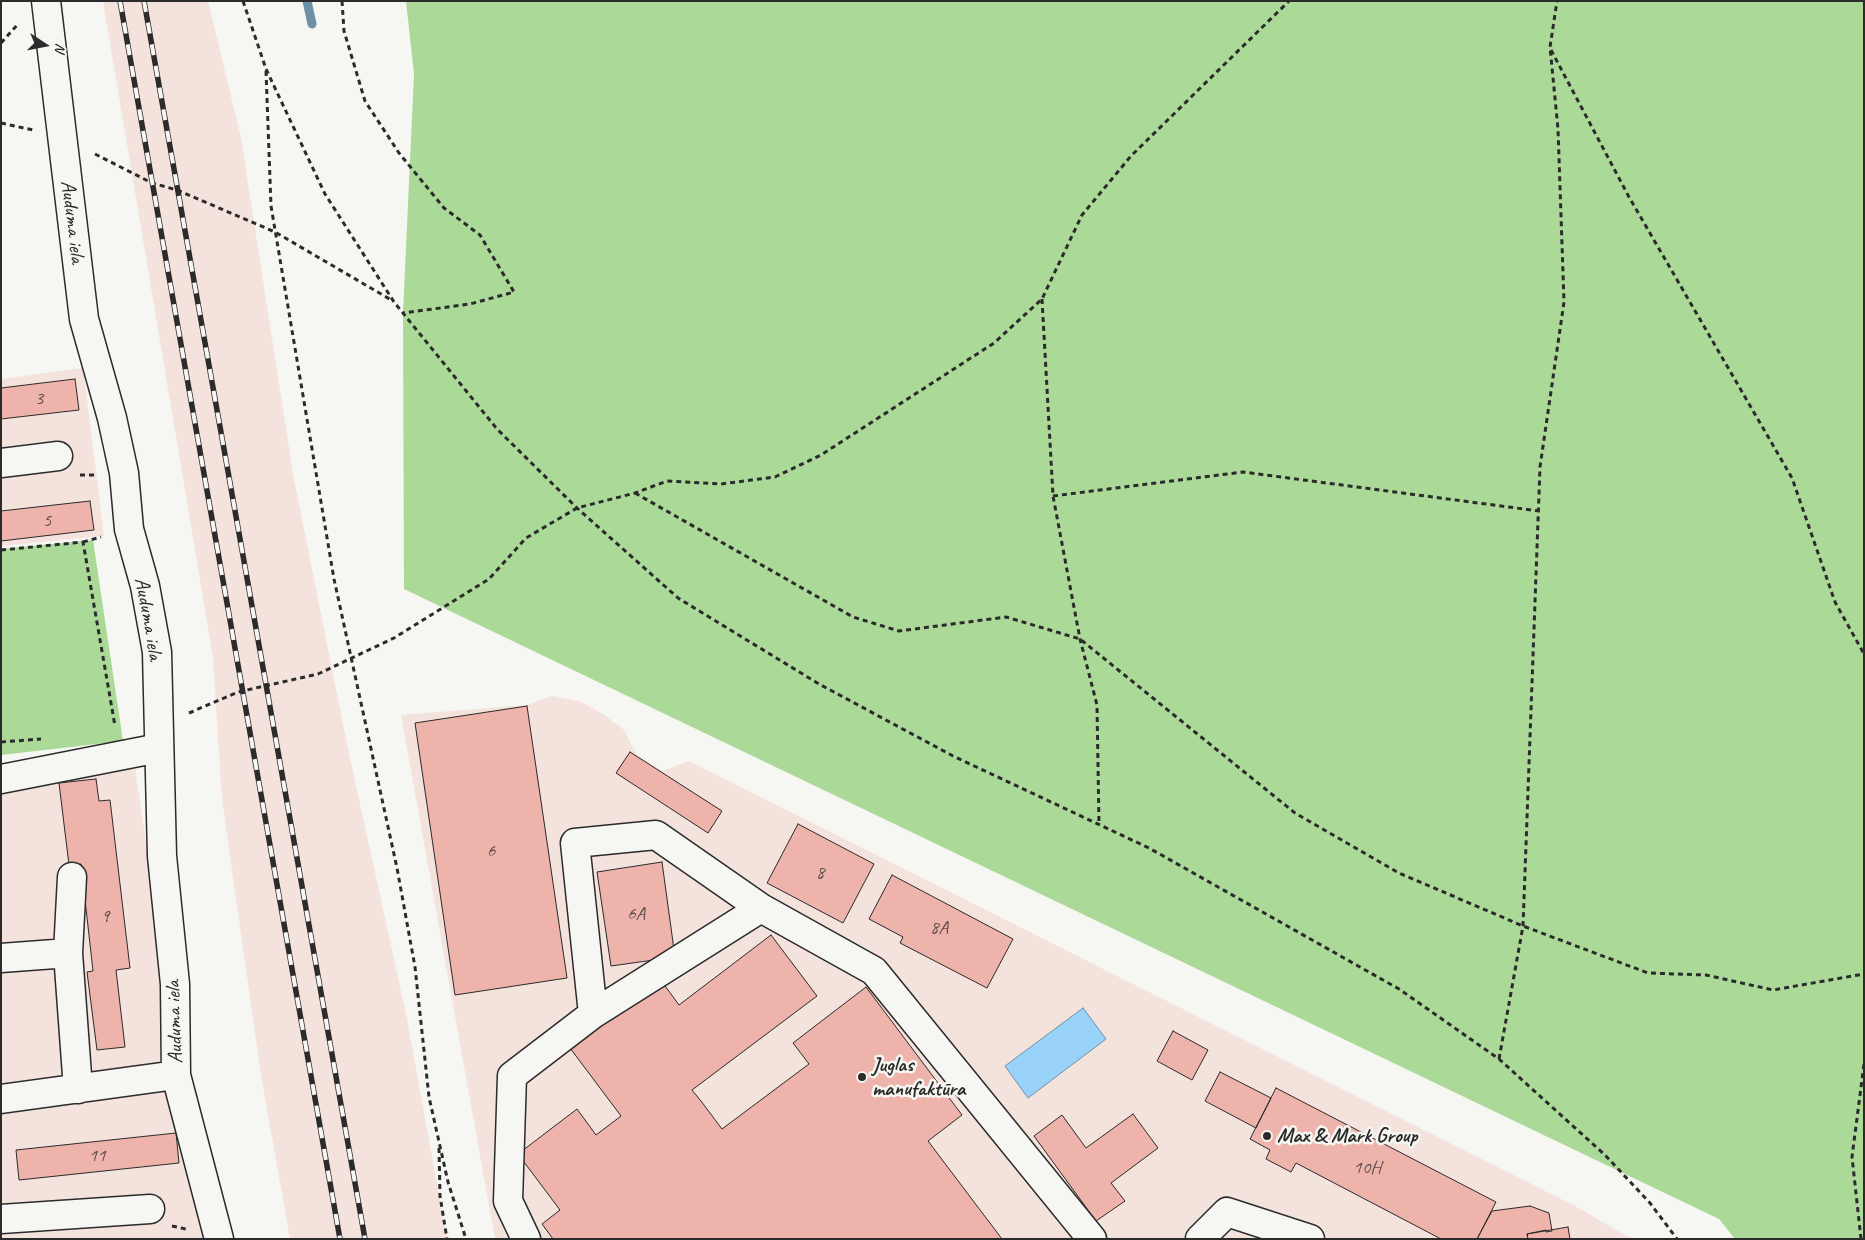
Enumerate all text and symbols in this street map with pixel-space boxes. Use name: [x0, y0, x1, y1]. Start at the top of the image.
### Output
north arrow: [20, 20, 70, 70]
text: N: [51, 42, 69, 54]
street label: Auduma iela: [54, 179, 90, 265]
house number: 3: [35, 388, 43, 410]
house number: 5: [43, 510, 51, 532]
street label: Auduma iela: [128, 576, 168, 662]
house number: 6: [487, 840, 495, 862]
house number: 8: [816, 862, 824, 884]
house number: 6A: [627, 903, 645, 925]
house number: 9: [101, 906, 109, 928]
house number: 8A: [930, 917, 948, 939]
street label: Auduma iela: [161, 980, 189, 1064]
place label: Juglas manufaktūra: [872, 1052, 965, 1102]
marker: Juglas manufaktūra: [856, 1071, 868, 1083]
place label: Max & Mark Group: [1277, 1123, 1417, 1149]
marker: Max & Mark Group: [1261, 1130, 1273, 1142]
house number: 11: [88, 1145, 106, 1167]
house number: 10H: [1353, 1157, 1381, 1179]

